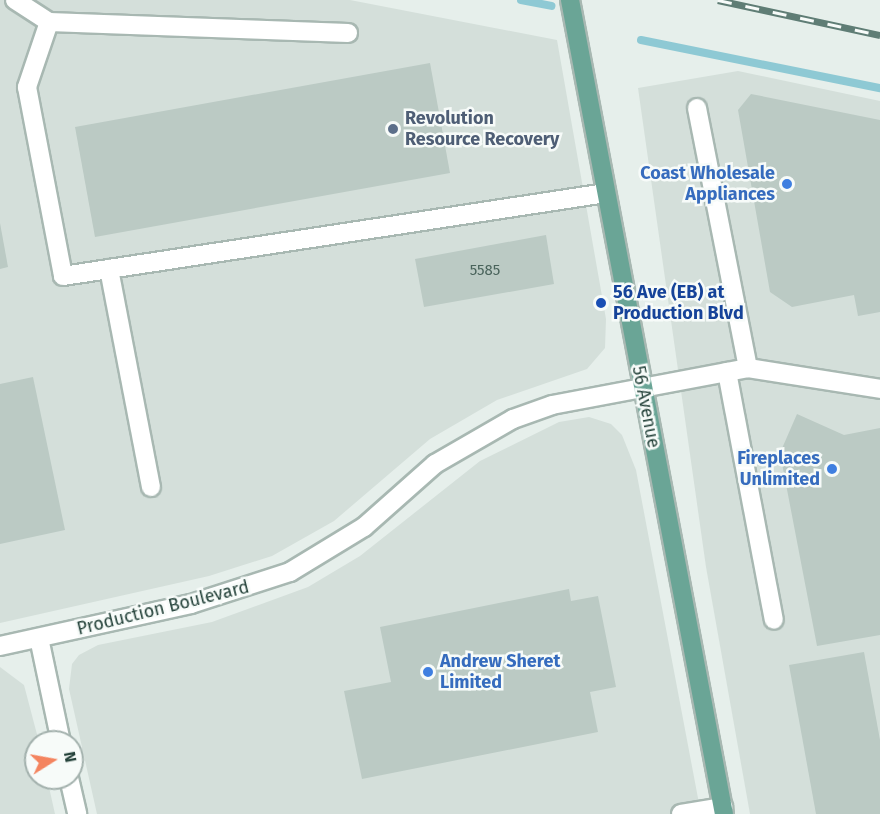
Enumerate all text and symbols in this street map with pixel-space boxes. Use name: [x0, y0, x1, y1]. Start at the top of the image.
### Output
place label: Revolution Resource Recovery: [405, 108, 559, 150]
marker: Revolution Resource Recovery: [386, 122, 400, 136]
place label: Coast Wholesale Appliances: [640, 163, 775, 206]
marker: Coast Wholesale Appliances: [780, 177, 794, 191]
house number: 5585: [470, 262, 500, 280]
place label: 56 Ave (EB) at Production Blvd: [613, 282, 744, 324]
marker: 56 Ave (EB) at Production Blvd: [594, 296, 608, 310]
street label: 56 Avenue: [627, 364, 665, 450]
place label: Fireplaces Unlimited: [737, 448, 820, 490]
marker: Fireplaces Unlimited: [825, 462, 839, 476]
street label: Production Boulevard: [75, 576, 251, 640]
place label: Andrew Sheret Limited: [440, 651, 560, 694]
marker: Andrew Sheret Limited: [421, 665, 435, 679]
north arrow: [24, 730, 84, 790]
text: N: [60, 750, 81, 764]

